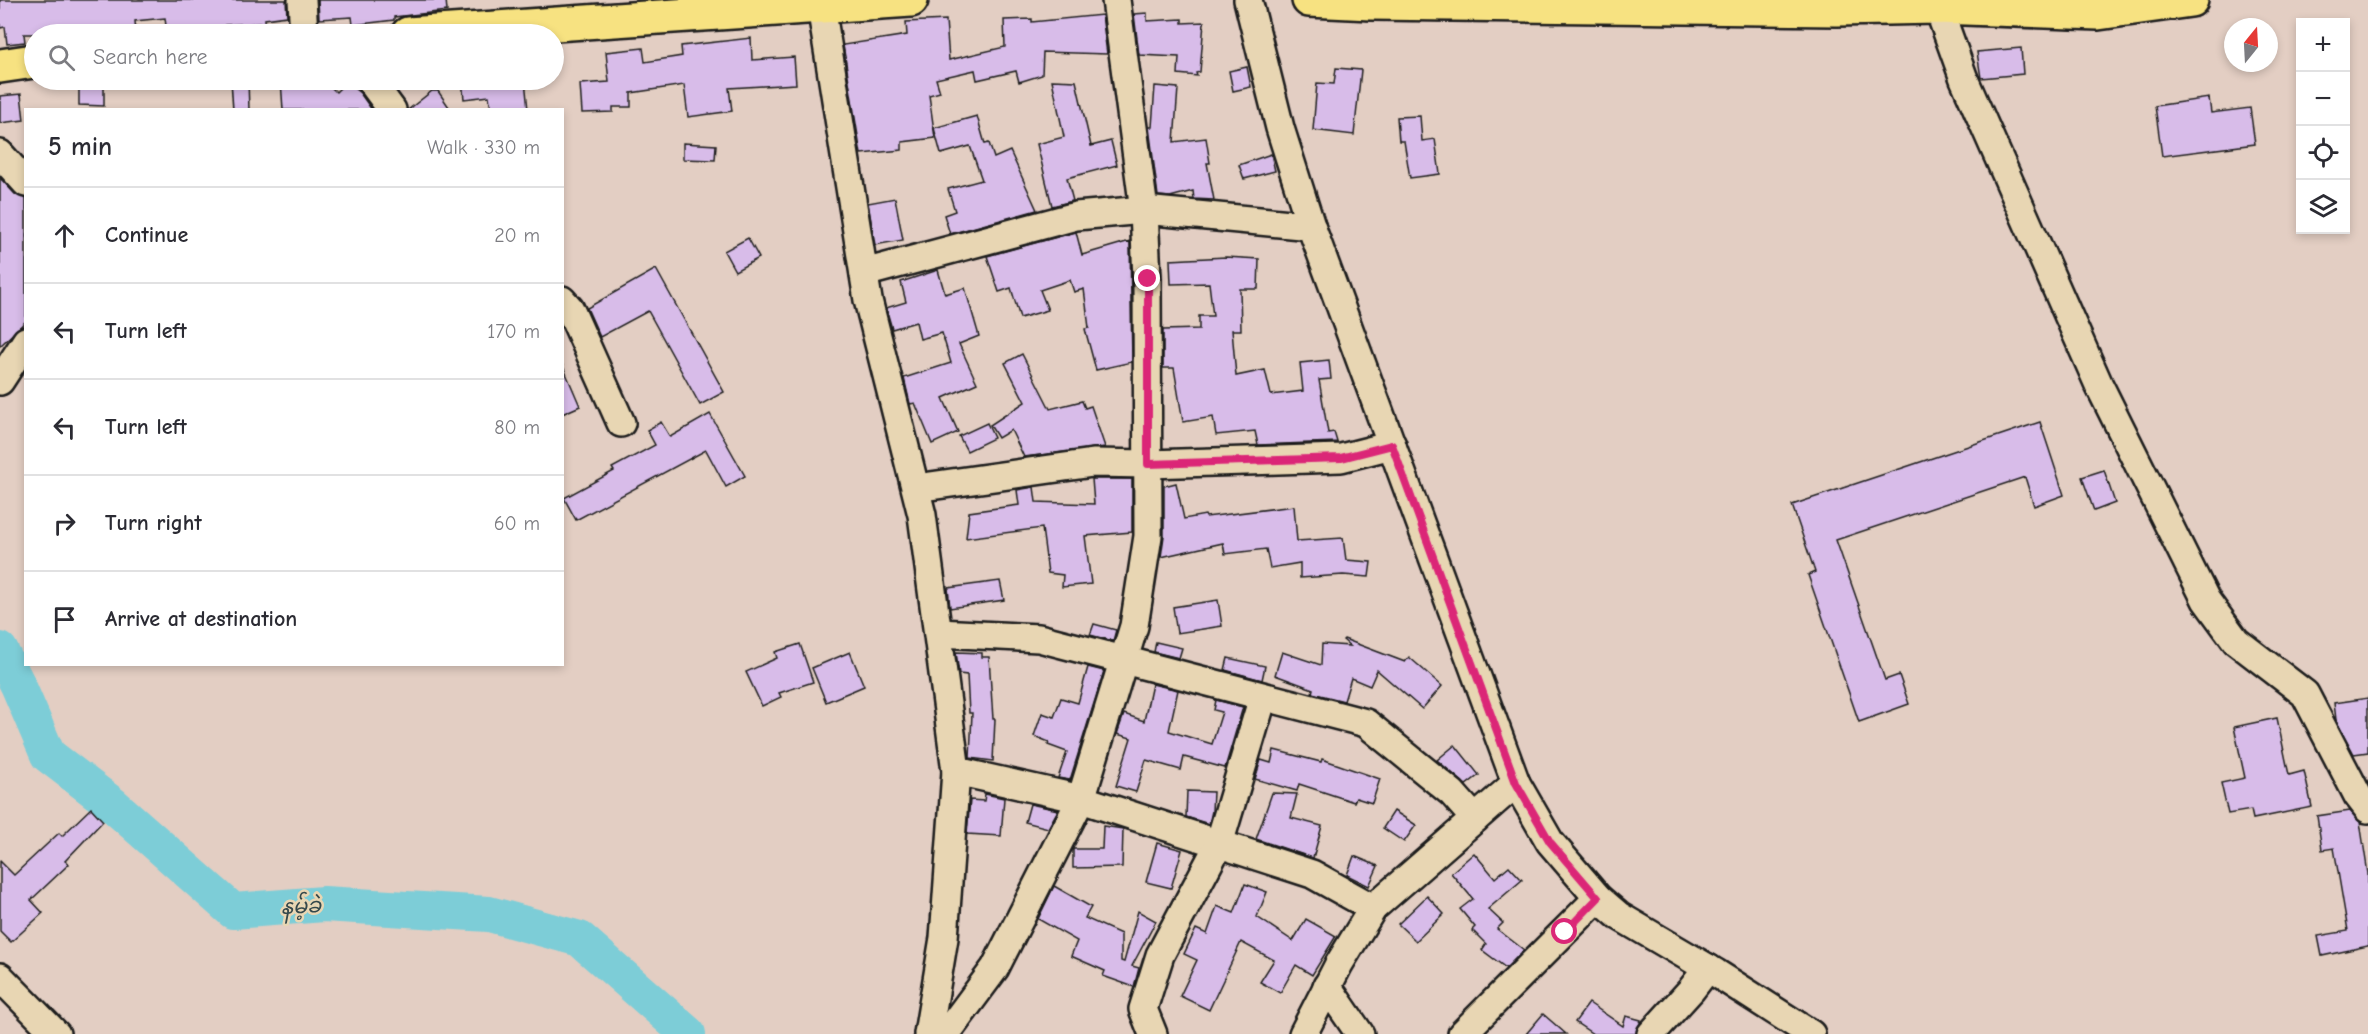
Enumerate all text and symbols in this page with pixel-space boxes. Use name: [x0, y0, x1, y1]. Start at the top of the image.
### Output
north arrow: [2224, 18, 2278, 72]
map controls: [2296, 18, 2350, 234]
button: +: [2296, 18, 2350, 72]
search box: [24, 24, 564, 90]
icon: search: [45, 41, 78, 74]
text: Search here: [93, 44, 208, 70]
button: −: [2296, 72, 2350, 126]
button: locate: [2296, 126, 2350, 180]
text: 5 min: [48, 132, 112, 162]
text: Walk · 330 m: [427, 136, 540, 159]
button: layers: [2296, 180, 2350, 234]
icon: ahead: [48, 219, 81, 252]
text: Continue: [105, 222, 188, 248]
text: 20 m: [494, 224, 540, 247]
route end: [1134, 265, 1160, 291]
icon: left: [48, 315, 81, 348]
text: Turn left: [105, 318, 187, 344]
text: 170 m: [487, 320, 540, 343]
icon: left: [48, 411, 81, 444]
text: Turn left: [105, 414, 187, 440]
text: 80 m: [494, 416, 540, 439]
icon: right: [48, 507, 81, 540]
text: Turn right: [105, 510, 202, 536]
text: 60 m: [494, 512, 540, 535]
icon: arrive: [48, 603, 81, 636]
text: Arrive at destination: [105, 606, 297, 632]
water label: နမ့်ခဲ: [280, 890, 323, 924]
route start: [1551, 918, 1577, 944]

